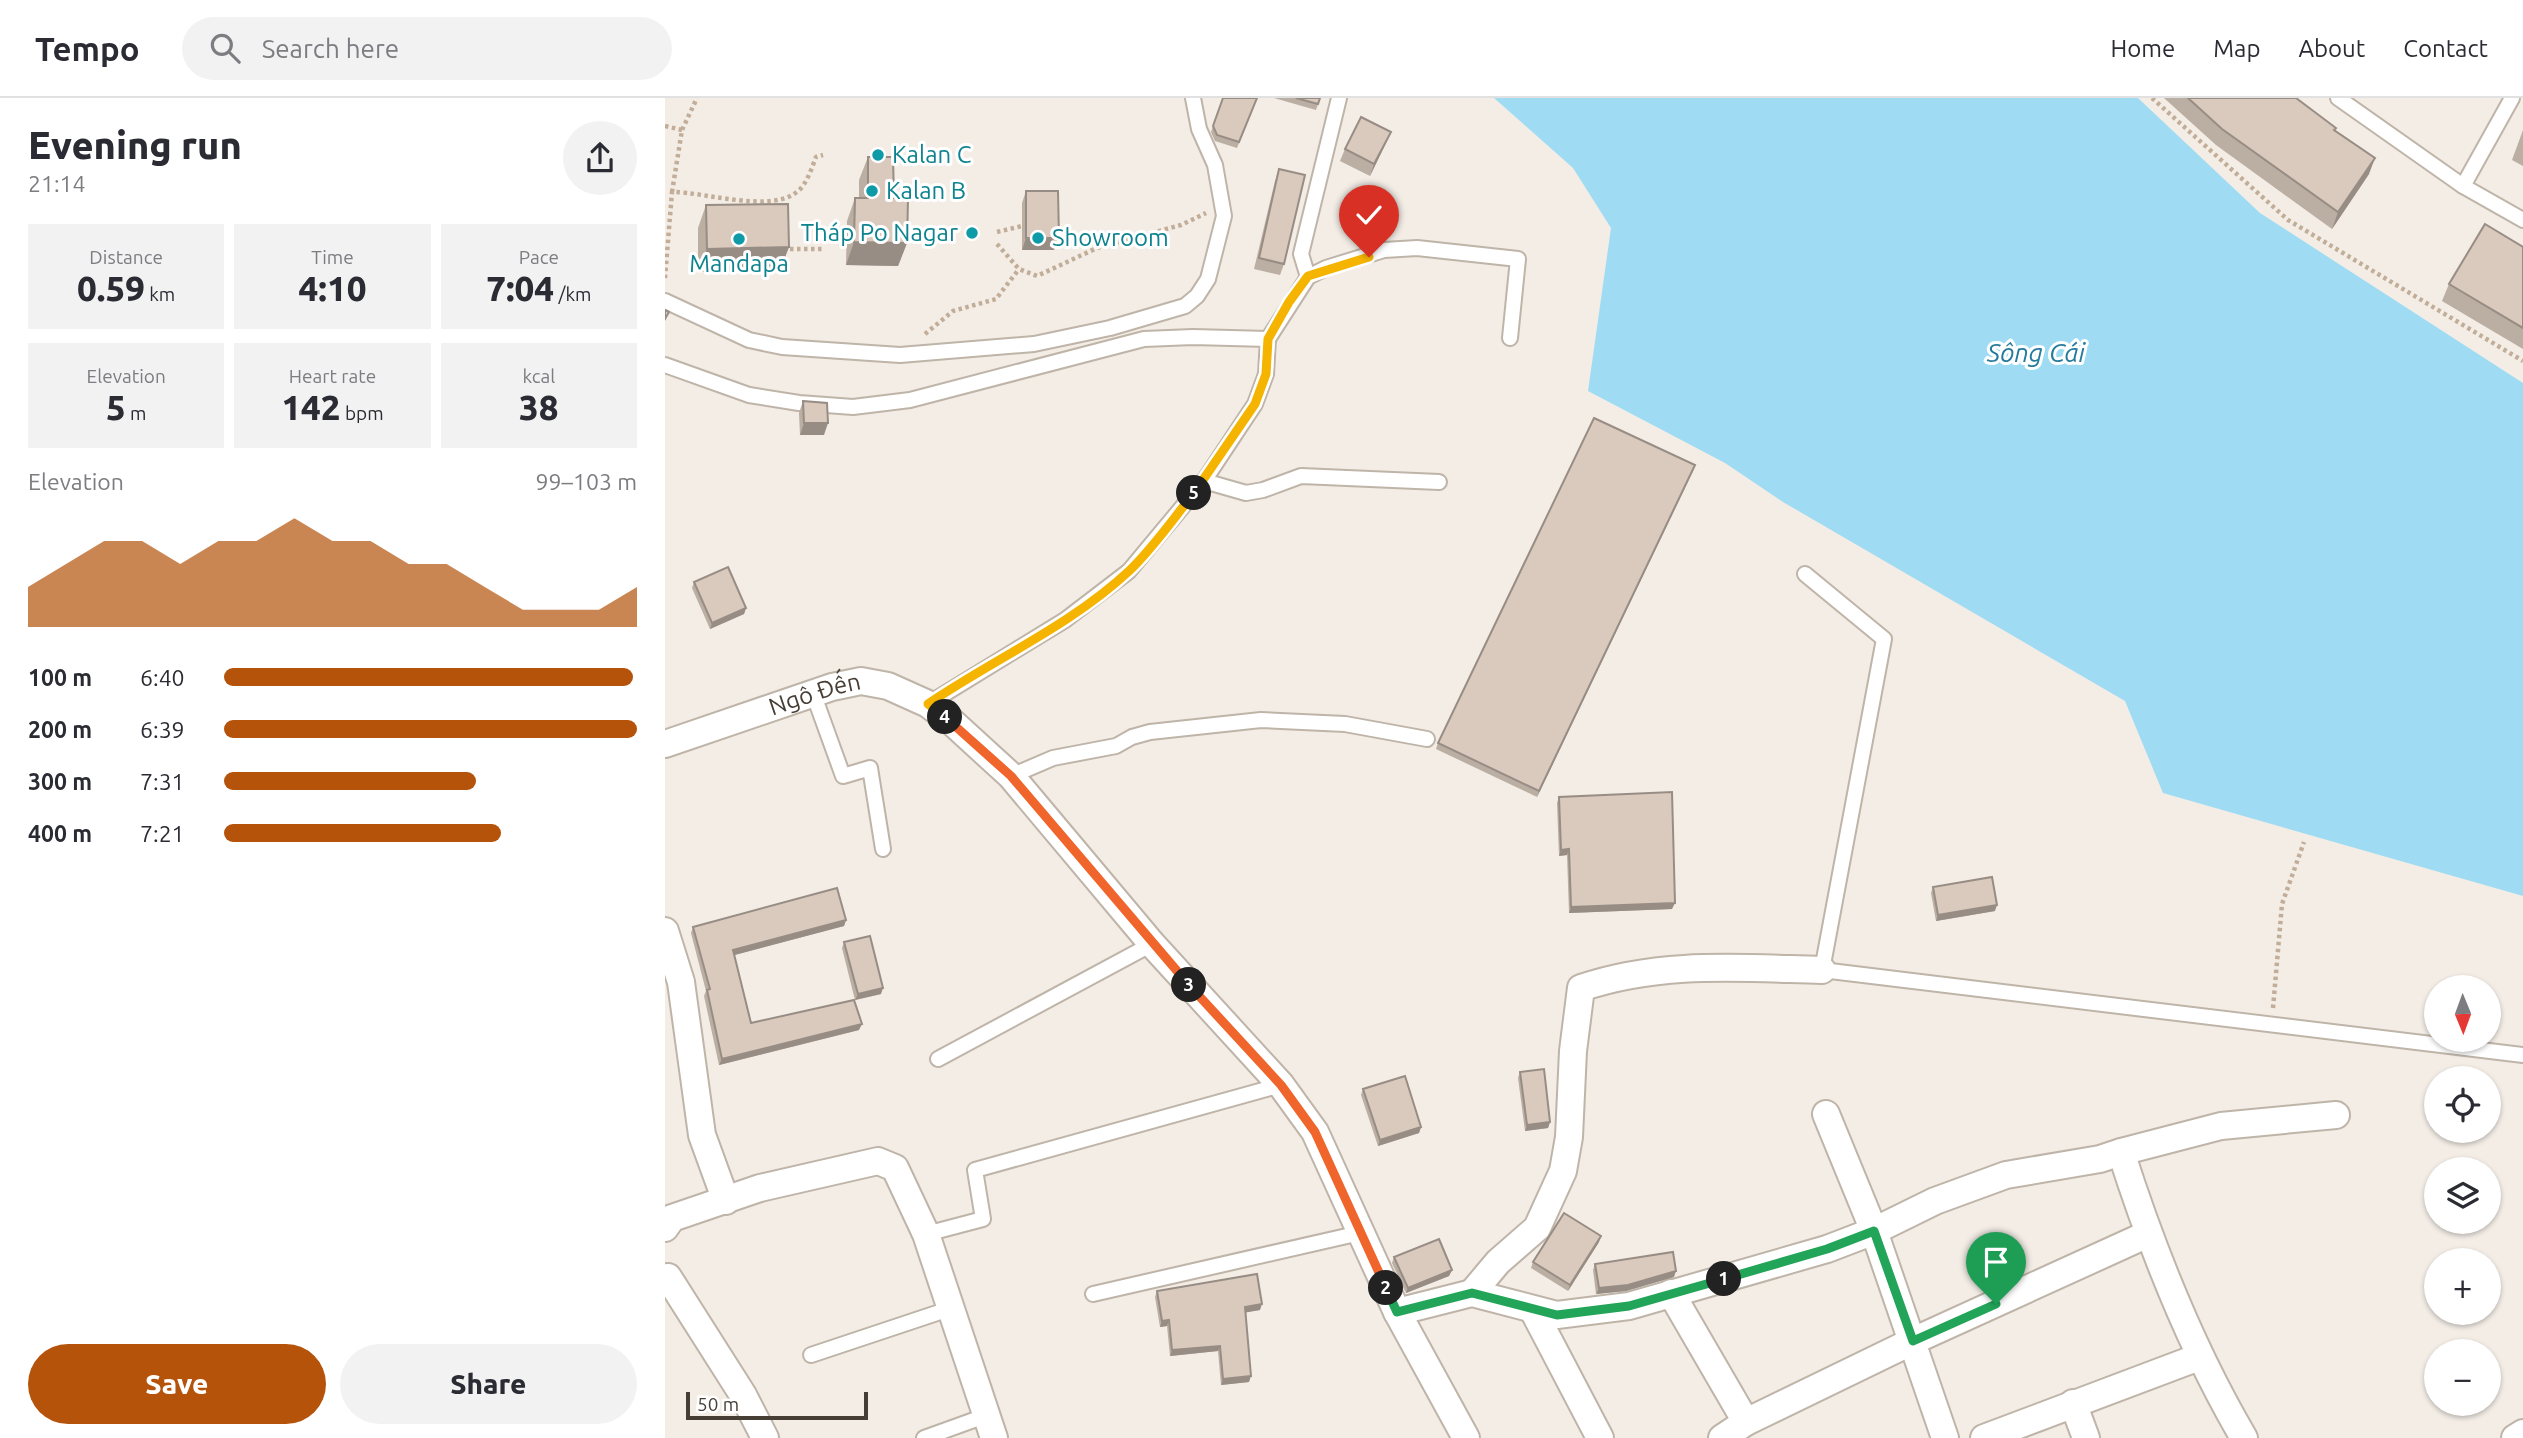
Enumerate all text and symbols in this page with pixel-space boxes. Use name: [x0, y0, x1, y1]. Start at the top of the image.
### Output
search box: [182, 17, 672, 80]
icon: search: [206, 29, 244, 67]
text: Tempo: [35, 30, 140, 67]
text: Search here: [262, 34, 399, 63]
text: Home: [2110, 35, 2175, 62]
text: Map: [2213, 35, 2260, 62]
text: About: [2298, 35, 2365, 62]
text: Contact: [2403, 35, 2488, 62]
button: share: [563, 121, 637, 195]
text: Evening run: [28, 124, 242, 166]
place label: Kalan C: [892, 141, 972, 168]
marker: Kalan C: [870, 147, 886, 163]
text: 21:14: [28, 171, 86, 196]
place label: Kalan B: [886, 177, 966, 204]
marker: Kalan B: [864, 183, 880, 199]
pin: [1339, 185, 1399, 257]
icon: check: [1350, 196, 1388, 234]
place label: Tháp Po Nagar: [801, 219, 958, 246]
place label: Showroom: [1052, 224, 1169, 251]
marker: Tháp Po Nagar: [964, 225, 980, 241]
marker: Showroom: [1030, 230, 1046, 246]
marker: Mandapa: [731, 231, 747, 247]
text: Distance: [89, 246, 163, 268]
text: Time: [311, 246, 354, 268]
text: Pace: [519, 246, 559, 268]
place label: Mandapa: [689, 250, 789, 277]
text: 0.59: [77, 268, 145, 308]
text: 4:10: [299, 268, 366, 308]
text: 7:04: [486, 268, 554, 308]
text: km: [145, 283, 175, 305]
text: /km: [554, 283, 591, 305]
water label: Sông Cái: [1986, 338, 2086, 367]
text: Elevation: [87, 365, 166, 387]
text: Heart rate: [289, 365, 376, 387]
text: kcal: [522, 365, 555, 387]
text: 5: [106, 387, 126, 427]
text: 142: [281, 387, 341, 427]
text: 38: [519, 387, 559, 427]
text: m: [126, 402, 146, 424]
text: bpm: [341, 402, 384, 424]
text: Elevation: [28, 469, 124, 494]
text: 99–103 m: [536, 469, 637, 494]
pin: 5: [1177, 476, 1211, 510]
text: 5: [1188, 481, 1199, 503]
text: 100 m: [28, 665, 92, 690]
text: 6:40: [140, 665, 185, 690]
street label: Ngô Đến: [765, 666, 863, 721]
pin: 4: [927, 700, 963, 734]
text: 4: [939, 705, 950, 727]
text: 200 m: [28, 717, 92, 742]
text: 6:39: [140, 717, 185, 742]
text: 300 m: [28, 769, 92, 794]
text: 7:31: [140, 769, 185, 794]
text: 400 m: [28, 821, 92, 846]
text: 7:21: [140, 821, 185, 846]
pin: 3: [1171, 968, 1207, 1002]
text: 3: [1183, 973, 1194, 995]
north arrow: [2424, 975, 2501, 1052]
map controls: [2424, 975, 2501, 1416]
button: locate: [2424, 1066, 2501, 1143]
button: layers: [2424, 1157, 2501, 1234]
pin: [1966, 1232, 2026, 1304]
icon: arrive: [1977, 1243, 2015, 1281]
button: +: [2424, 1248, 2501, 1325]
pin: 1: [1707, 1262, 1741, 1296]
text: 1: [1718, 1267, 1729, 1289]
pin: 2: [1369, 1270, 1403, 1306]
text: 2: [1380, 1276, 1391, 1298]
button: −: [2424, 1339, 2501, 1416]
button: Save: [28, 1344, 326, 1424]
button: Share: [340, 1344, 637, 1424]
scale bar: [686, 1389, 868, 1421]
text: 50 m: [697, 1393, 739, 1415]

